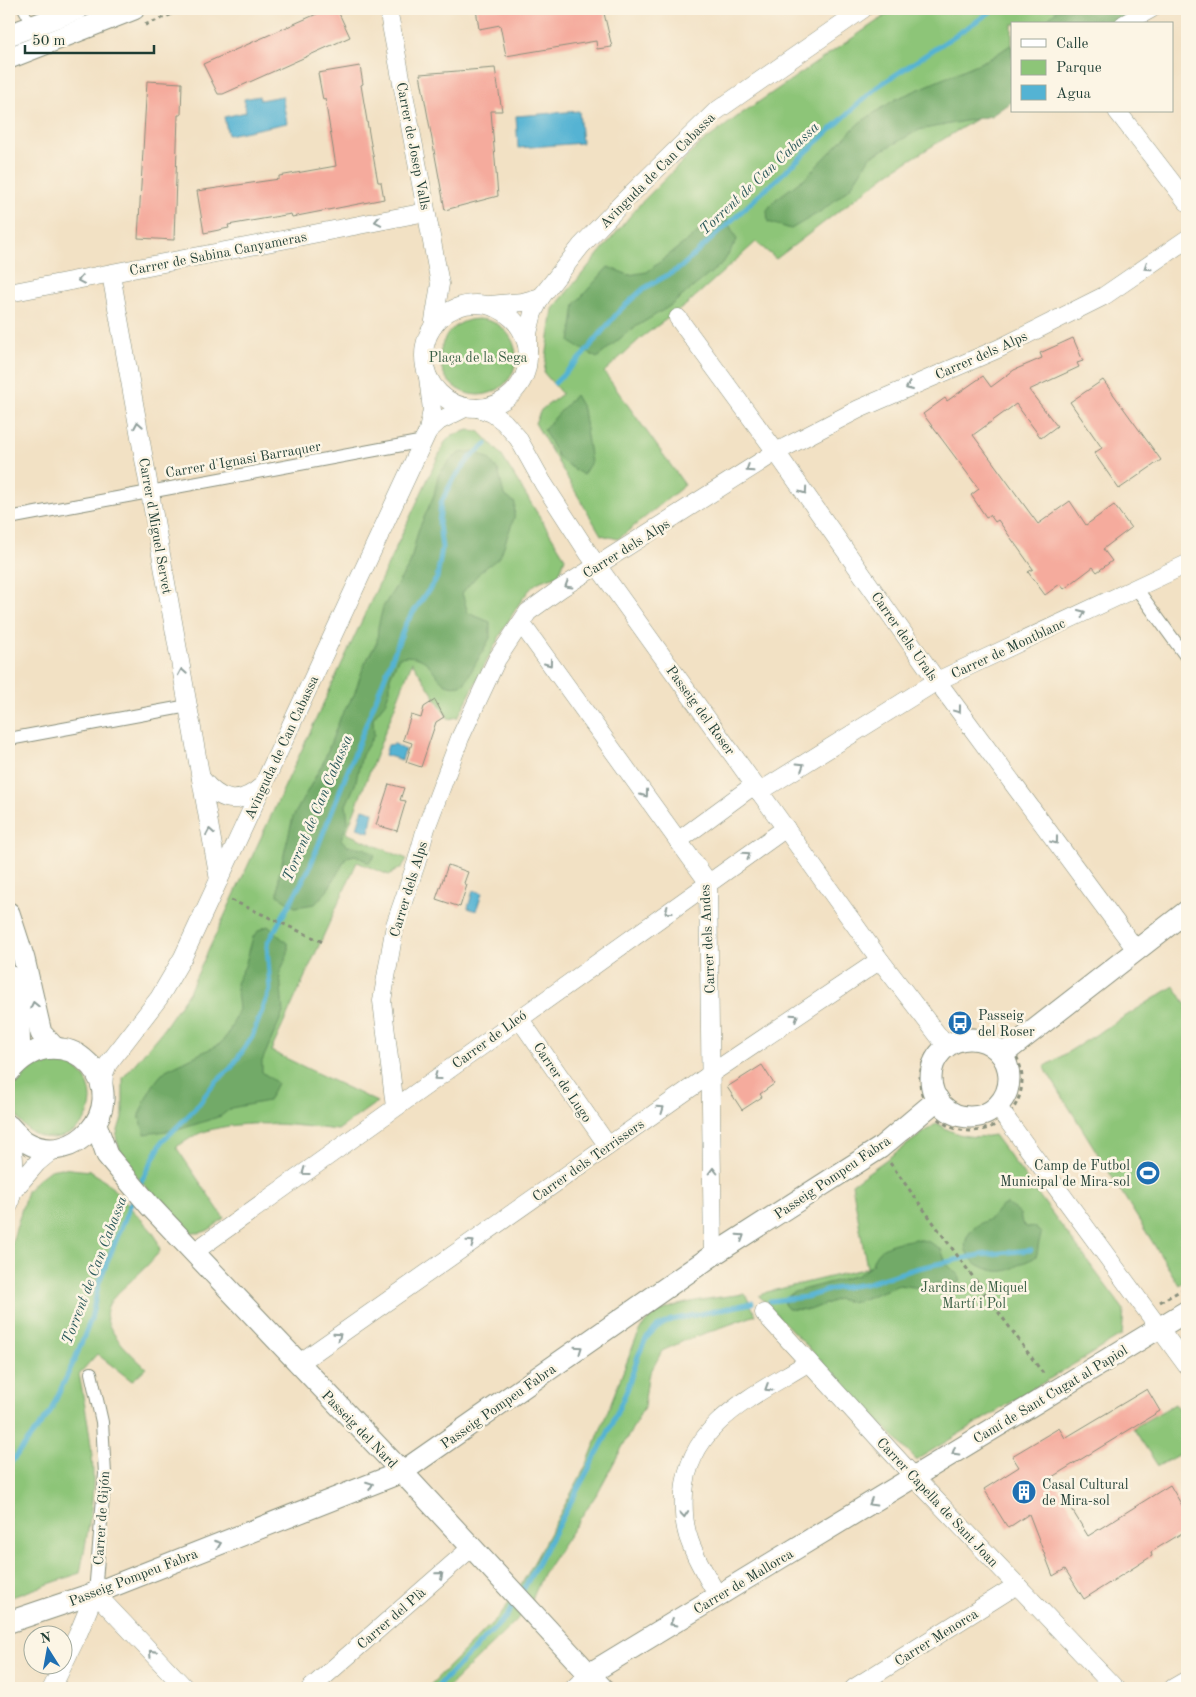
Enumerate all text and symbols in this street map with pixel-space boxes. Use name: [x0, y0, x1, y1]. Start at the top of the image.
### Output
scale bar: [25, 22, 154, 54]
legend: [1011, 22, 1174, 112]
text: 50 m: [32, 34, 66, 49]
text: Calle: [1056, 37, 1089, 52]
text: Parque: [1056, 61, 1102, 76]
street label: Carrer de Josep Valls: [394, 81, 432, 211]
text: Agua: [1056, 87, 1092, 102]
street label: Avinguda de Can Cabassa: [597, 110, 718, 231]
water label: Torrent de Can Cabassa: [697, 120, 823, 238]
one-way arrow: [374, 216, 383, 226]
street label: Carrer de Sabina Canyameras: [128, 230, 308, 278]
one-way arrow: [1144, 261, 1153, 270]
one-way arrow: [77, 274, 86, 284]
street label: Carrer dels Alps: [933, 329, 1030, 382]
park label: Plaça de la Sega: [428, 351, 528, 365]
one-way arrow: [905, 381, 914, 392]
one-way arrow: [134, 421, 144, 430]
street label: Carrer d'Ignasi Barraquer: [164, 439, 322, 481]
street label: Carrer d'Miguel Servet: [136, 457, 174, 596]
one-way arrow: [745, 463, 755, 472]
one-way arrow: [798, 486, 807, 495]
street label: Carrer dels Alps: [581, 517, 672, 581]
one-way arrow: [564, 578, 573, 588]
street label: Carrer dels Urals: [868, 590, 940, 684]
one-way arrow: [1076, 610, 1085, 620]
street label: Carrer de Montblanc: [949, 616, 1068, 681]
one-way arrow: [543, 657, 552, 667]
street label: Passeig del Roser: [663, 663, 737, 758]
one-way arrow: [177, 667, 187, 676]
street label: Avinguda de Can Cabassa: [242, 673, 321, 821]
one-way arrow: [952, 704, 961, 714]
water label: Torrent de Can Cabassa: [281, 733, 356, 884]
one-way arrow: [795, 762, 804, 772]
one-way arrow: [638, 789, 648, 798]
one-way arrow: [206, 827, 216, 836]
one-way arrow: [1049, 835, 1058, 845]
street label: Carrer dels Alps: [388, 840, 430, 939]
one-way arrow: [741, 852, 750, 861]
street label: Carrer dels Andes: [698, 884, 718, 994]
one-way arrow: [664, 905, 674, 914]
one-way arrow: [29, 1000, 39, 1009]
street label: Carrer de Lleó: [450, 1008, 529, 1071]
place label: Passeig del Roser: [978, 1009, 1035, 1039]
bus stop icon: Passeig del Roser: [947, 1010, 973, 1036]
one-way arrow: [789, 1014, 799, 1023]
street label: Carrer de Lugo: [530, 1040, 594, 1125]
one-way arrow: [433, 1071, 443, 1080]
one-way arrow: [655, 1106, 665, 1115]
street label: Carrer dels Terrissers: [530, 1117, 647, 1205]
street label: Passeig Pompeu Fabra: [772, 1134, 893, 1222]
place label: Camp de Futbol Municipal de Mira-sol: [1000, 1159, 1130, 1189]
sports icon: Camp de Futbol Municipal de Mira-sol: [1135, 1160, 1161, 1186]
one-way arrow: [301, 1166, 311, 1175]
one-way arrow: [707, 1167, 718, 1175]
water label: Torrent de Can Cabassa: [60, 1195, 131, 1347]
one-way arrow: [735, 1234, 745, 1243]
one-way arrow: [465, 1240, 475, 1249]
park label: Jardins de Miquel Martí i Pol: [921, 1281, 1028, 1311]
one-way arrow: [332, 1333, 342, 1342]
street label: Camí de Sant Cugat al Papiol: [971, 1343, 1130, 1446]
one-way arrow: [573, 1346, 582, 1355]
street label: Passeig Pompeu Fabra: [438, 1362, 559, 1452]
one-way arrow: [764, 1382, 773, 1392]
street label: Passeig del Nard: [319, 1388, 400, 1471]
street label: Carrer Capella de Sant Joan: [874, 1435, 1001, 1570]
one-way arrow: [951, 1446, 960, 1456]
street label: Carrer de Gijón: [92, 1470, 112, 1566]
place label: Casal Cultural de Mira-sol: [1042, 1478, 1129, 1508]
building icon: Casal Cultural de Mira-sol: [1011, 1479, 1037, 1505]
one-way arrow: [365, 1481, 374, 1491]
one-way arrow: [868, 1496, 877, 1506]
one-way arrow: [678, 1510, 689, 1518]
one-way arrow: [213, 1540, 222, 1550]
street label: Passeig Pompeu Fabra: [67, 1547, 200, 1609]
street label: Carrer de Mallorca: [691, 1547, 796, 1617]
one-way arrow: [434, 1572, 443, 1581]
street label: Carrer del Plà: [355, 1585, 429, 1652]
street label: Carrer Menorca: [892, 1607, 981, 1669]
one-way arrow: [669, 1617, 678, 1627]
north arrow: [22, 1624, 72, 1674]
text: N: [39, 1630, 53, 1646]
one-way arrow: [149, 1649, 158, 1658]

